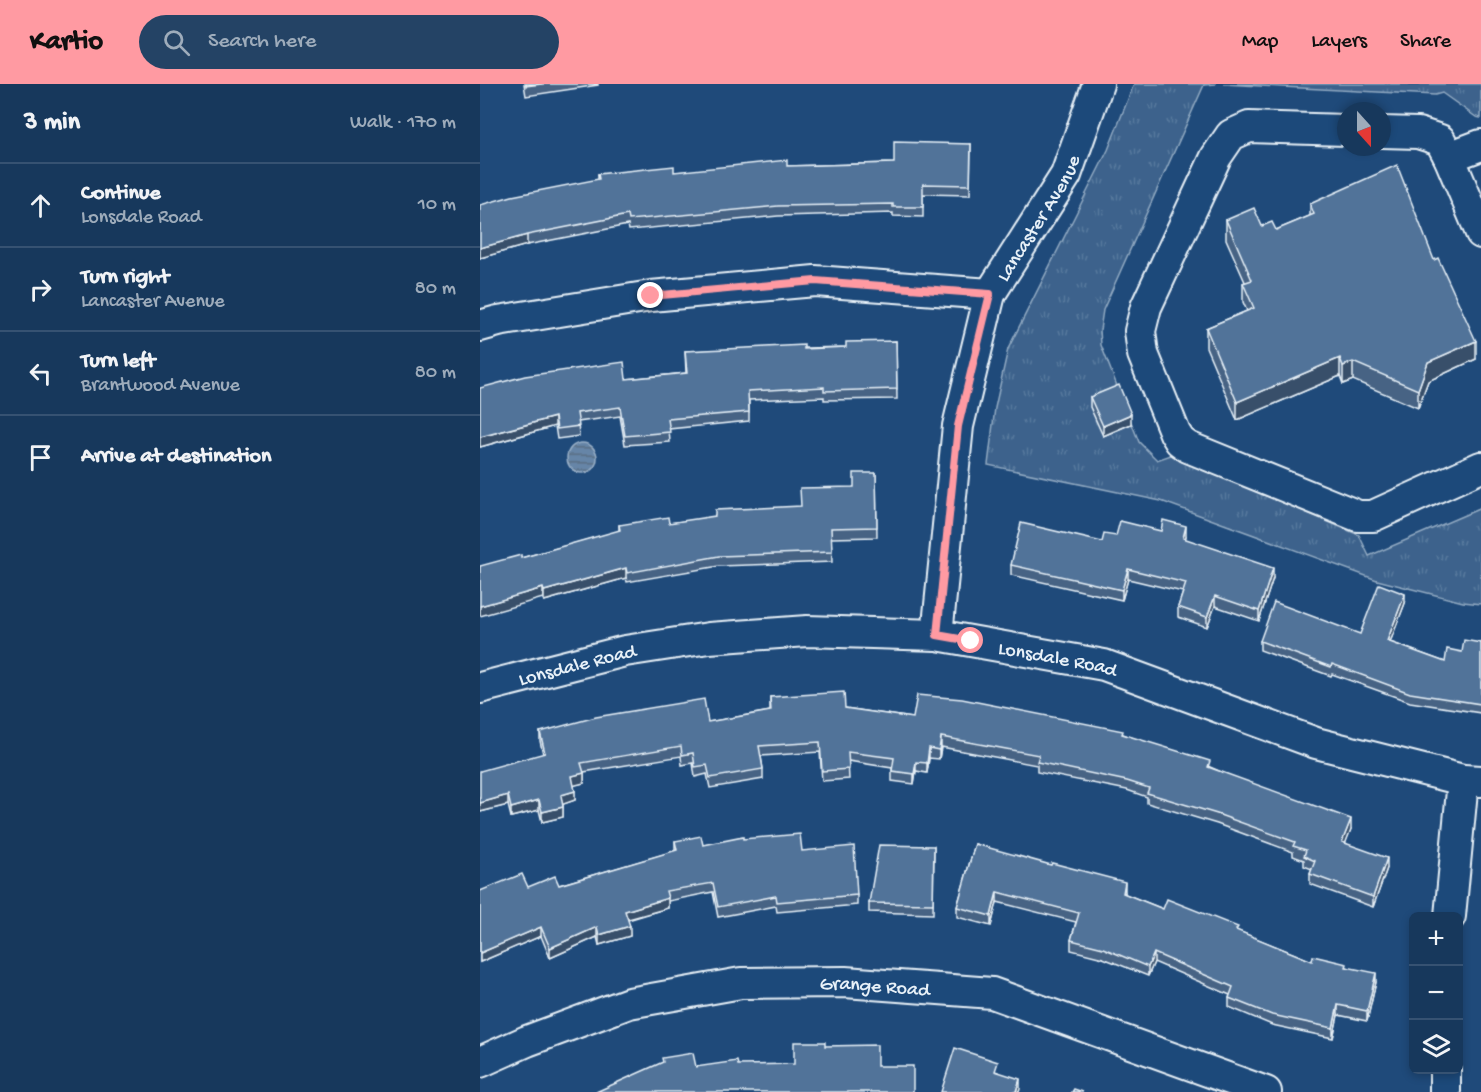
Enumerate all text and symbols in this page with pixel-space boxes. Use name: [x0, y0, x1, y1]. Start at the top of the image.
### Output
search box: [139, 15, 559, 69]
text: Kartio: [30, 26, 103, 59]
icon: search: [160, 26, 193, 59]
text: Search here: [208, 29, 316, 55]
text: Map: [1242, 30, 1278, 55]
text: Layers: [1311, 30, 1367, 55]
text: Share: [1400, 30, 1451, 55]
north arrow: [1337, 102, 1391, 156]
text: 3 min: [24, 108, 80, 139]
text: Walk · 170 m: [350, 112, 456, 135]
street label: Lancaster Avenue: [993, 152, 1087, 287]
text: Continue: [81, 181, 161, 207]
icon: ahead: [24, 189, 57, 222]
text: 10 m: [418, 194, 456, 217]
text: Lonsdale Road: [81, 207, 202, 230]
text: Turn right: [81, 265, 169, 291]
icon: right: [24, 273, 57, 306]
text: 80 m: [415, 278, 456, 301]
route end: [637, 282, 663, 308]
text: Lancaster Avenue: [81, 291, 225, 314]
text: Turn left: [81, 349, 155, 375]
icon: left: [24, 357, 57, 390]
text: 80 m: [415, 362, 456, 385]
text: Brantwood Avenue: [81, 375, 240, 398]
icon: arrive: [24, 441, 57, 474]
text: Arrive at destination: [81, 444, 271, 470]
route start: [957, 627, 983, 653]
street label: Lonsdale Road: [996, 638, 1122, 685]
street label: Lonsdale Road: [516, 641, 640, 693]
map controls: [1409, 912, 1463, 1074]
button: +: [1409, 912, 1463, 966]
button: −: [1409, 966, 1463, 1020]
street label: Grange Road: [820, 974, 933, 1003]
button: layers: [1409, 1020, 1463, 1074]

